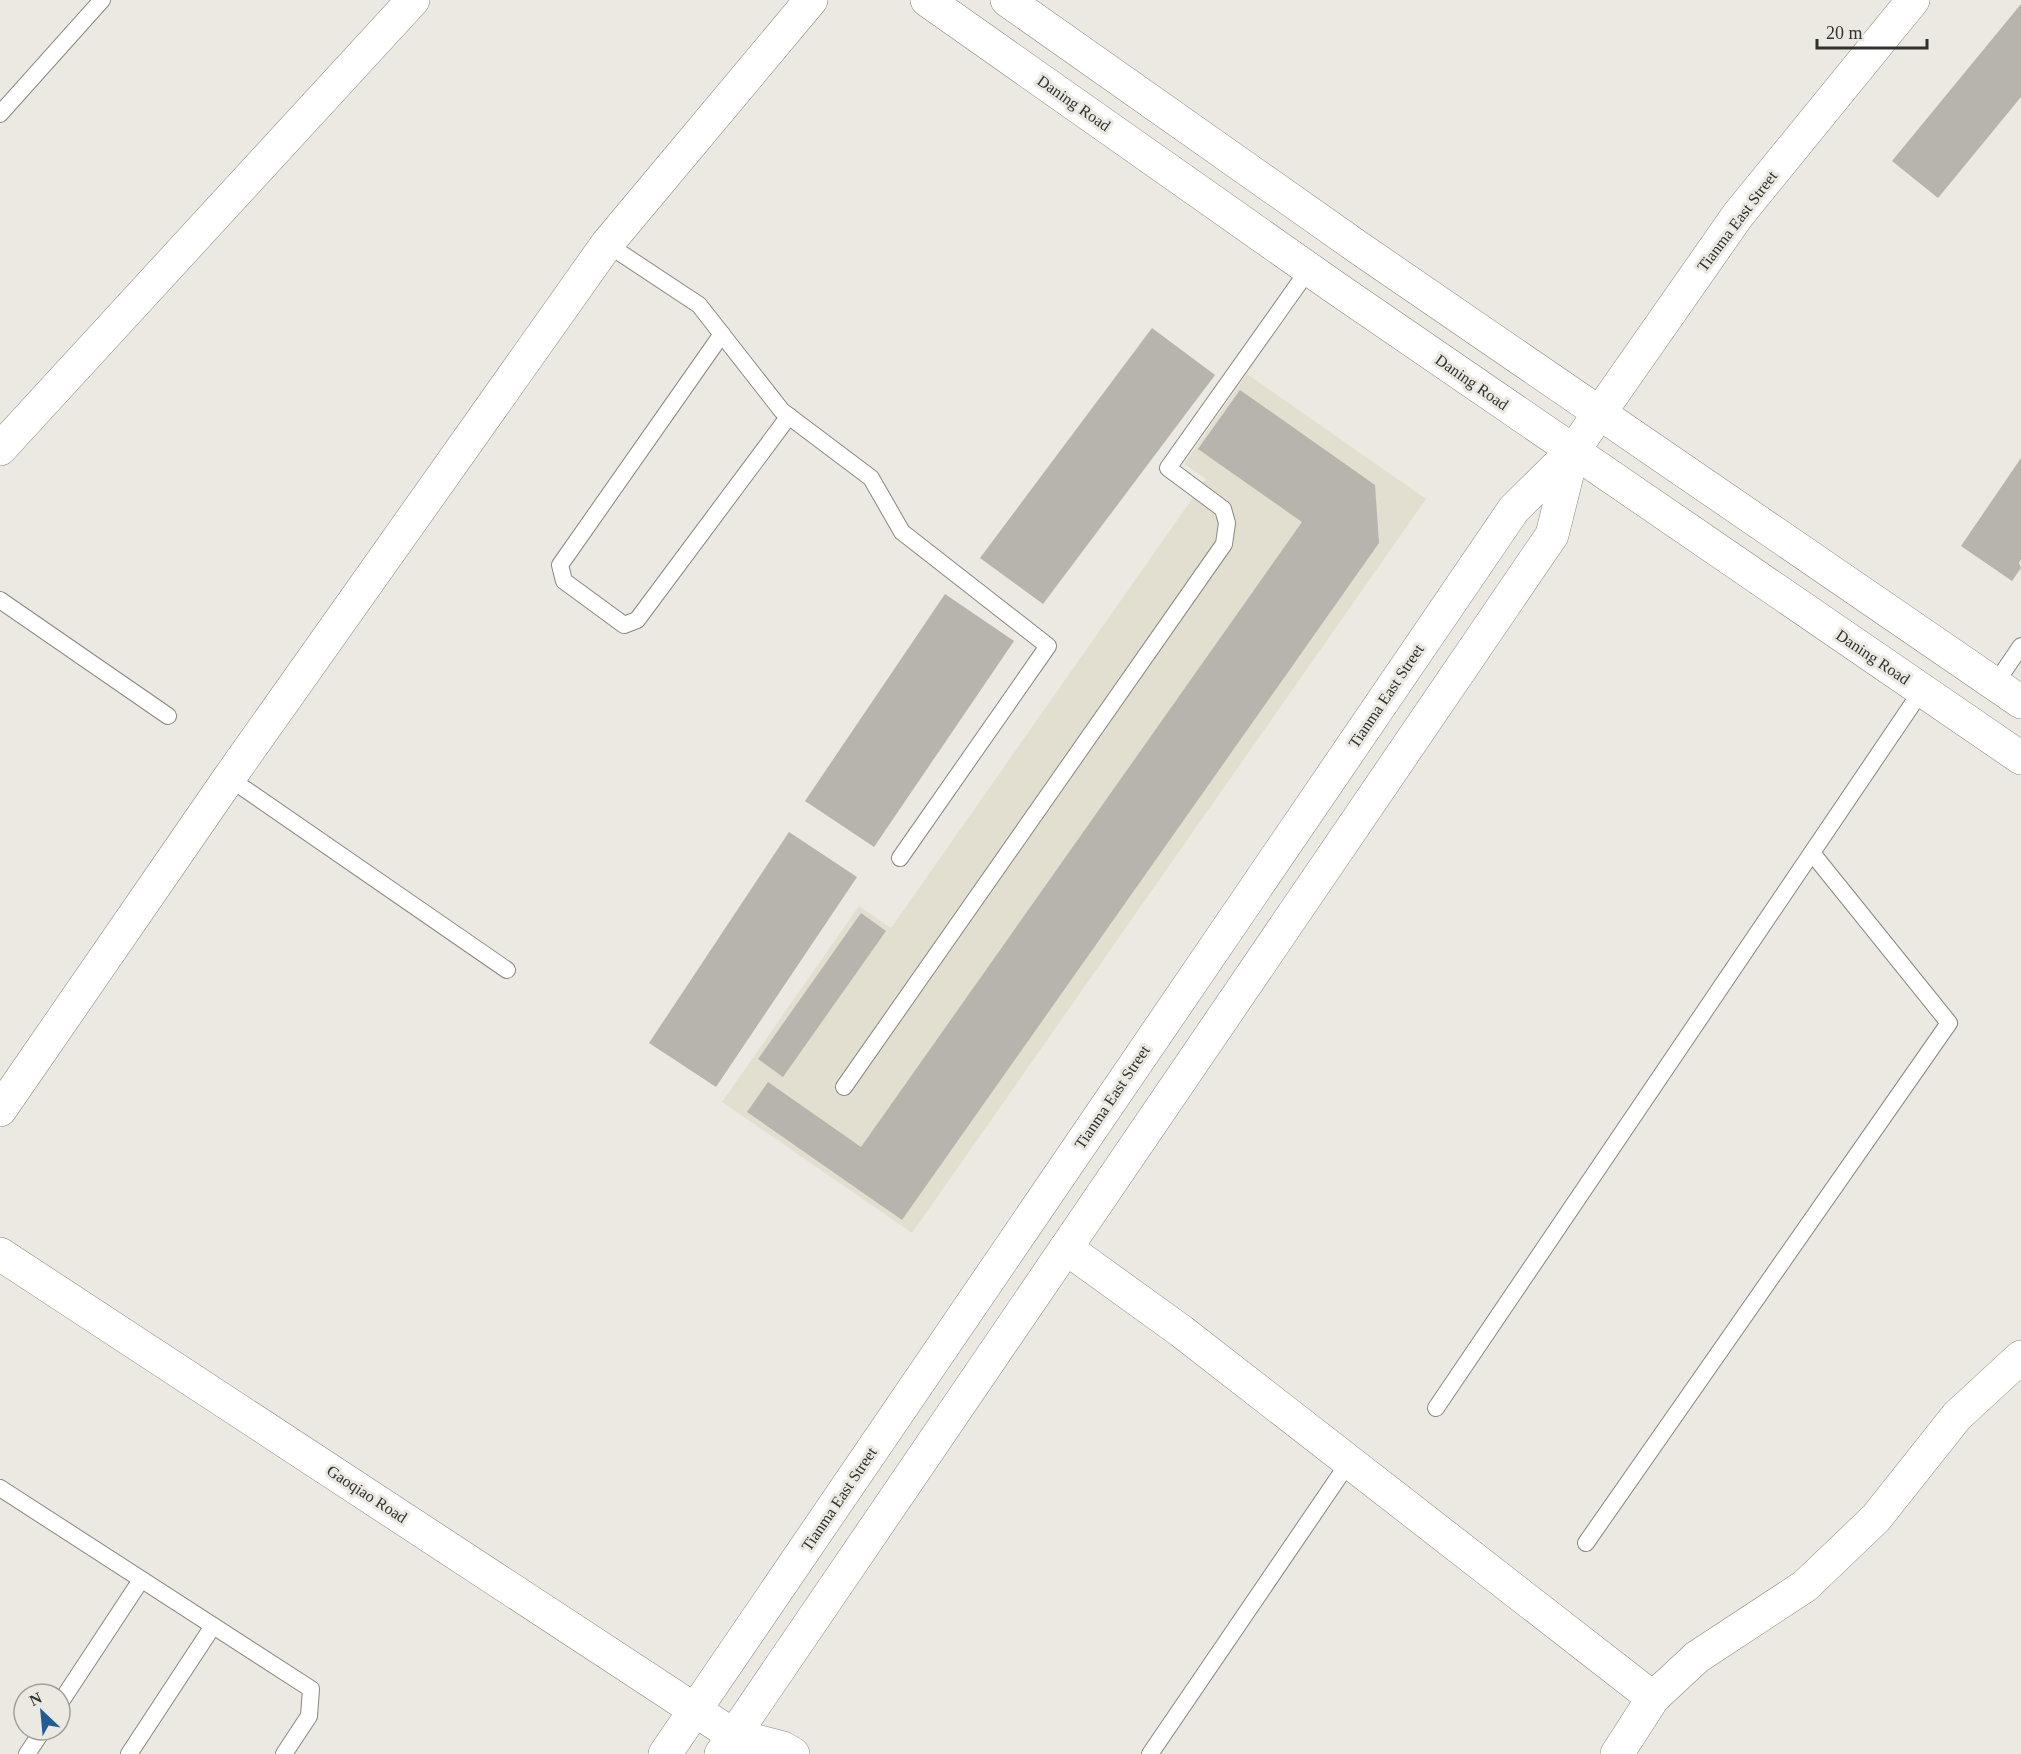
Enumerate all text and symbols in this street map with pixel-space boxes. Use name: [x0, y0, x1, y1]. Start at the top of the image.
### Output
scale bar: [1817, 12, 1926, 50]
text: 20 m: [1826, 23, 1863, 43]
street label: Daning Road: [1034, 72, 1114, 135]
street label: Tianma East Street: [1694, 167, 1781, 275]
street label: Daning Road: [1432, 351, 1512, 414]
street label: Daning Road: [1833, 626, 1913, 689]
street label: Tianma East Street: [1345, 641, 1427, 751]
street label: Tianma East Street: [1071, 1042, 1153, 1152]
street label: Tianma East Street: [798, 1444, 880, 1554]
street label: Gaoqiao Road: [323, 1462, 410, 1527]
north arrow: [12, 1682, 72, 1742]
text: N: [27, 1689, 45, 1709]

